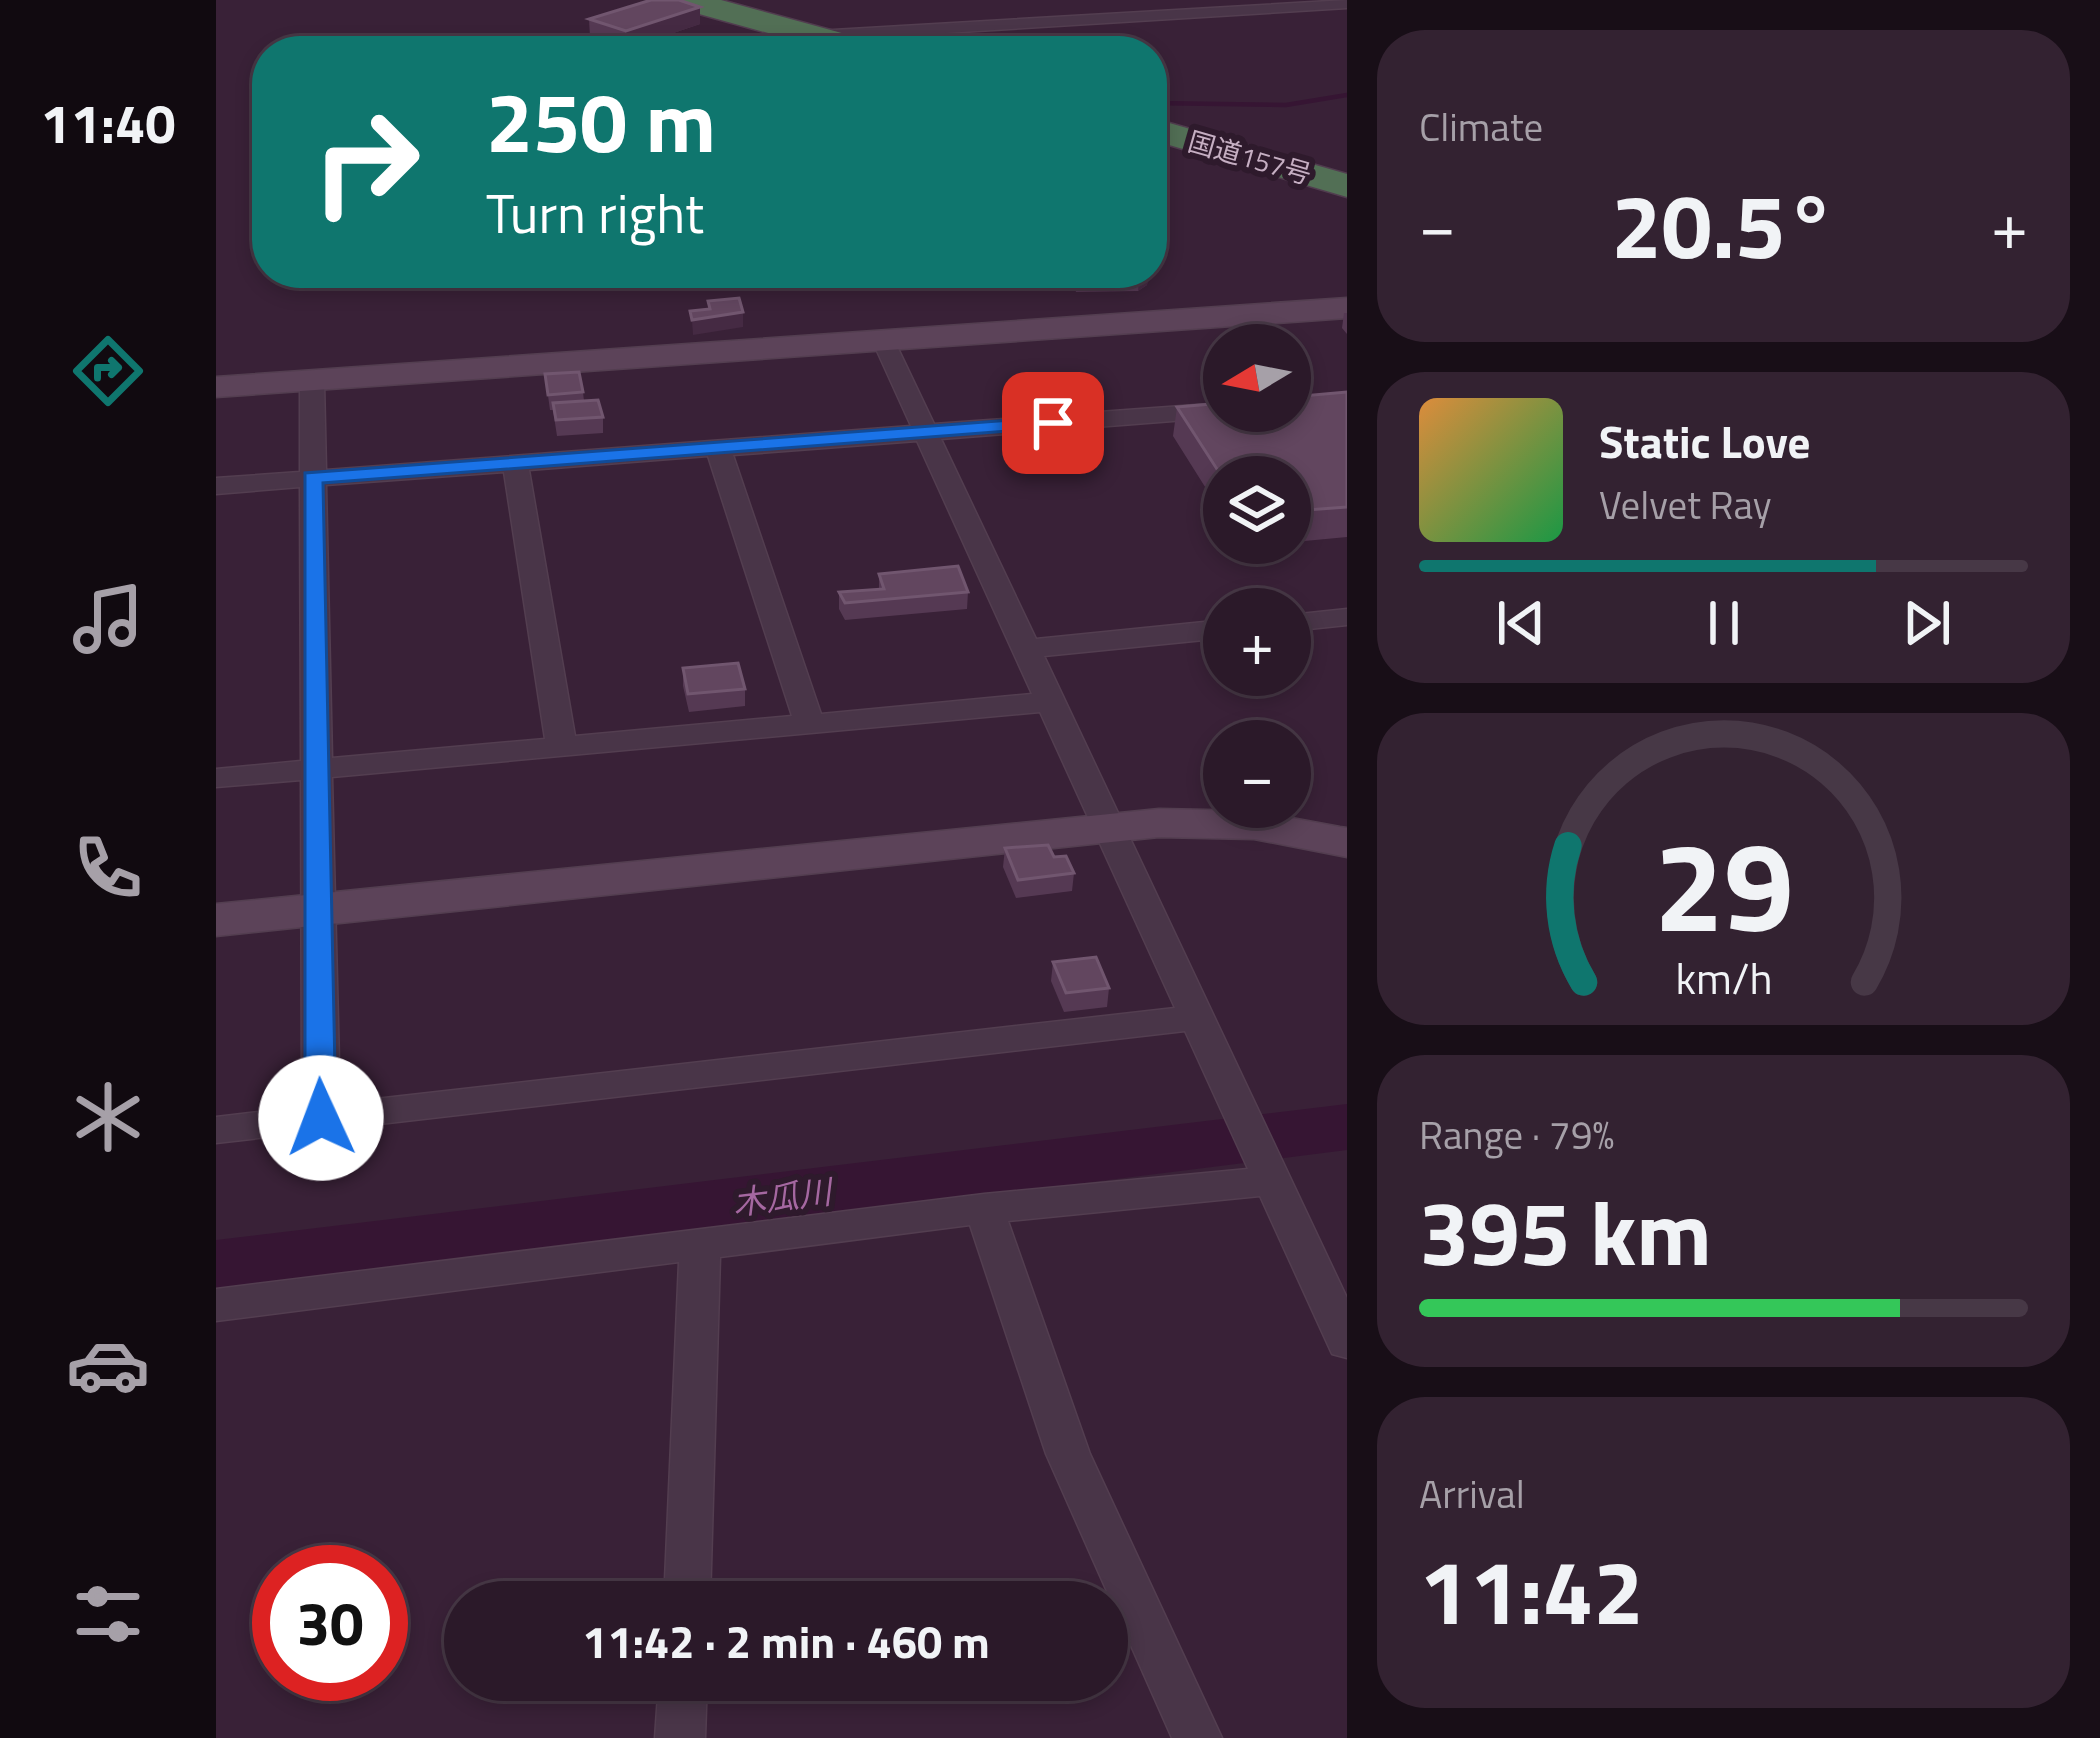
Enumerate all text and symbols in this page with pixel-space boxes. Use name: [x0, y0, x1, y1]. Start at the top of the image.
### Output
text: 250 m: [486, 57, 716, 185]
text: 11:40: [41, 82, 175, 164]
icon: right: [288, 84, 444, 240]
text: Climate: [1419, 97, 1543, 156]
street label: 国道157号: [1184, 120, 1316, 194]
text: 20.5°: [1611, 156, 1836, 293]
text: Turn right: [486, 172, 704, 254]
text: −: [1419, 174, 1456, 275]
text: +: [1991, 174, 2028, 275]
north arrow: [1203, 324, 1311, 432]
map controls: [1203, 324, 1311, 828]
icon: directions: [66, 329, 150, 413]
pin: [1002, 372, 1104, 474]
icon: arrive: [1020, 390, 1086, 456]
text: Static Love: [1599, 407, 1811, 475]
button: layers: [1203, 456, 1311, 564]
text: Velvet Ray: [1599, 475, 1772, 534]
icon: music: [66, 577, 150, 661]
button: +: [1203, 588, 1311, 696]
icon: previous: [1488, 590, 1554, 656]
icon: pause: [1691, 590, 1757, 656]
icon: next: [1894, 590, 1960, 656]
button: −: [1203, 720, 1311, 828]
text: 29: [1654, 790, 1793, 979]
icon: phone: [66, 826, 150, 910]
text: km/h: [1675, 945, 1772, 1011]
position arrow: [258, 1055, 384, 1181]
icon: climate: [66, 1075, 150, 1159]
text: Range · 79%: [1419, 1105, 1614, 1164]
text: 395 km: [1419, 1163, 1712, 1300]
water label: 木瓜川: [730, 1166, 837, 1228]
icon: car: [66, 1323, 150, 1407]
text: Arrival: [1419, 1464, 1525, 1523]
text: 11:42: [1419, 1522, 1644, 1659]
speed limit sign: 30: [252, 1545, 408, 1701]
icon: filters: [66, 1572, 150, 1656]
text: 11:42 · 2 min · 460 m: [582, 1607, 990, 1675]

